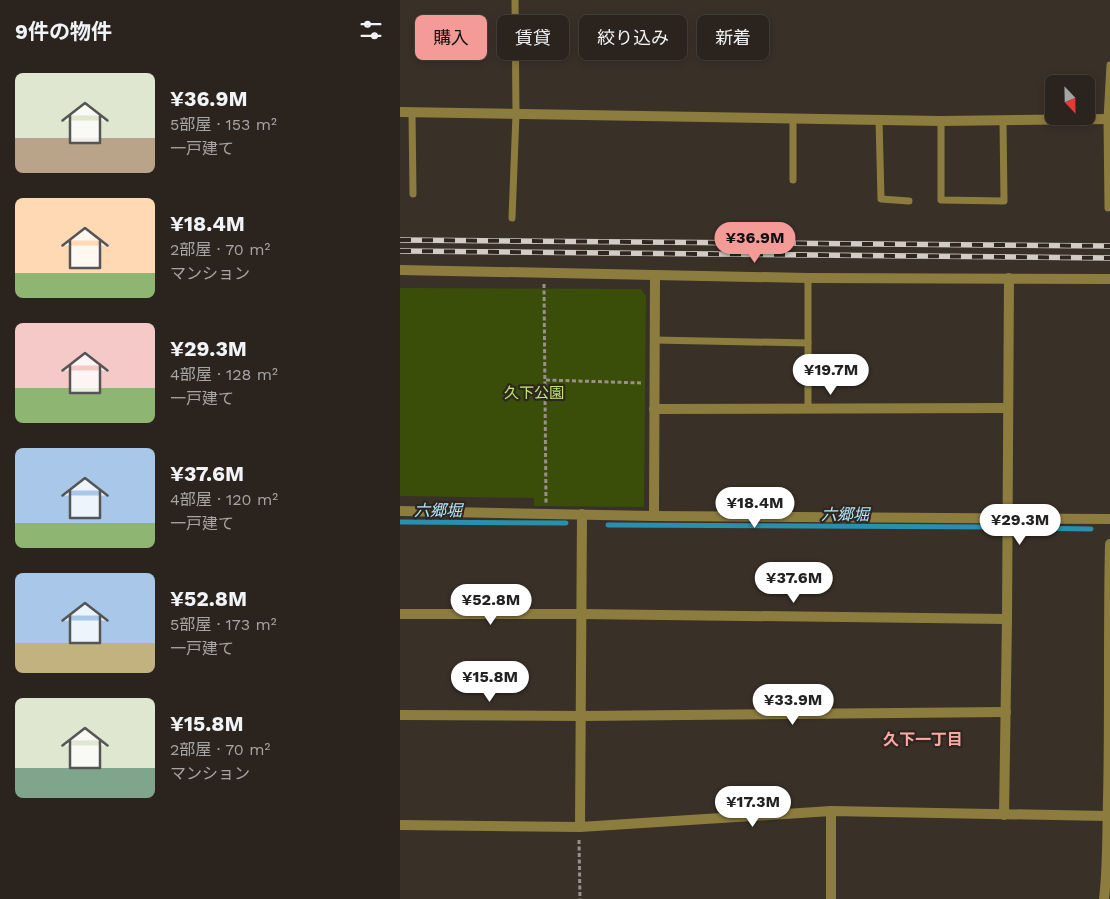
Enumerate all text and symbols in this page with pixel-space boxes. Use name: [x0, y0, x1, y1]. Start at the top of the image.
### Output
chip: 購入: [415, 15, 487, 60]
chip: 賃貸: [497, 15, 569, 60]
chip: 絞り込み: [579, 15, 687, 60]
chip: 新着: [697, 15, 769, 60]
icon: filters: [357, 16, 385, 44]
text: 9件の物件: [15, 19, 112, 44]
north arrow: [1045, 75, 1095, 125]
map controls: [1045, 75, 1095, 125]
text: ¥36.9M: [170, 86, 248, 111]
icon: home: [55, 93, 115, 153]
text: 5部屋 · 153 m²: [170, 115, 277, 134]
text: 一戸建て: [170, 139, 234, 158]
text: ¥18.4M: [170, 211, 245, 236]
icon: home: [55, 218, 115, 278]
pin: ¥36.9M: [714, 222, 796, 264]
text: ¥36.9M: [725, 228, 785, 247]
text: 2部屋 · 70 m²: [170, 240, 270, 259]
text: マンション: [170, 264, 250, 283]
text: ¥29.3M: [170, 336, 247, 361]
icon: home: [55, 343, 115, 403]
pin: ¥19.7M: [790, 354, 872, 396]
text: ¥19.7M: [804, 360, 858, 379]
text: 4部屋 · 128 m²: [170, 365, 278, 384]
park label: 久下公園: [504, 384, 564, 402]
text: 一戸建て: [170, 389, 234, 408]
text: ¥37.6M: [170, 461, 244, 486]
icon: home: [55, 468, 115, 528]
pin: ¥18.4M: [714, 486, 796, 529]
text: 4部屋 · 120 m²: [170, 490, 278, 509]
text: ¥18.4M: [726, 493, 784, 512]
water label: 六郷堀: [414, 501, 465, 520]
pin: ¥29.3M: [979, 504, 1061, 546]
water label: 六郷堀: [821, 505, 872, 524]
text: ¥29.3M: [991, 510, 1049, 529]
text: 一戸建て: [170, 514, 234, 533]
pin: ¥37.6M: [753, 562, 835, 604]
text: ¥37.6M: [766, 568, 822, 587]
pin: ¥52.8M: [450, 584, 532, 626]
text: ¥52.8M: [170, 586, 247, 611]
text: ¥52.8M: [462, 590, 520, 609]
icon: home: [55, 593, 115, 653]
text: 5部屋 · 173 m²: [170, 615, 277, 634]
text: 一戸建て: [170, 639, 234, 658]
pin: ¥15.8M: [449, 660, 531, 703]
text: ¥15.8M: [462, 667, 518, 686]
pin: ¥33.9M: [752, 684, 834, 726]
text: ¥33.9M: [764, 690, 822, 709]
text: ¥15.8M: [170, 711, 244, 736]
icon: home: [55, 718, 115, 778]
district label: 久下一丁目: [883, 730, 963, 749]
text: 2部屋 · 70 m²: [170, 740, 270, 759]
text: マンション: [170, 764, 250, 783]
pin: ¥17.3M: [712, 786, 794, 828]
text: ¥17.3M: [726, 792, 780, 811]

